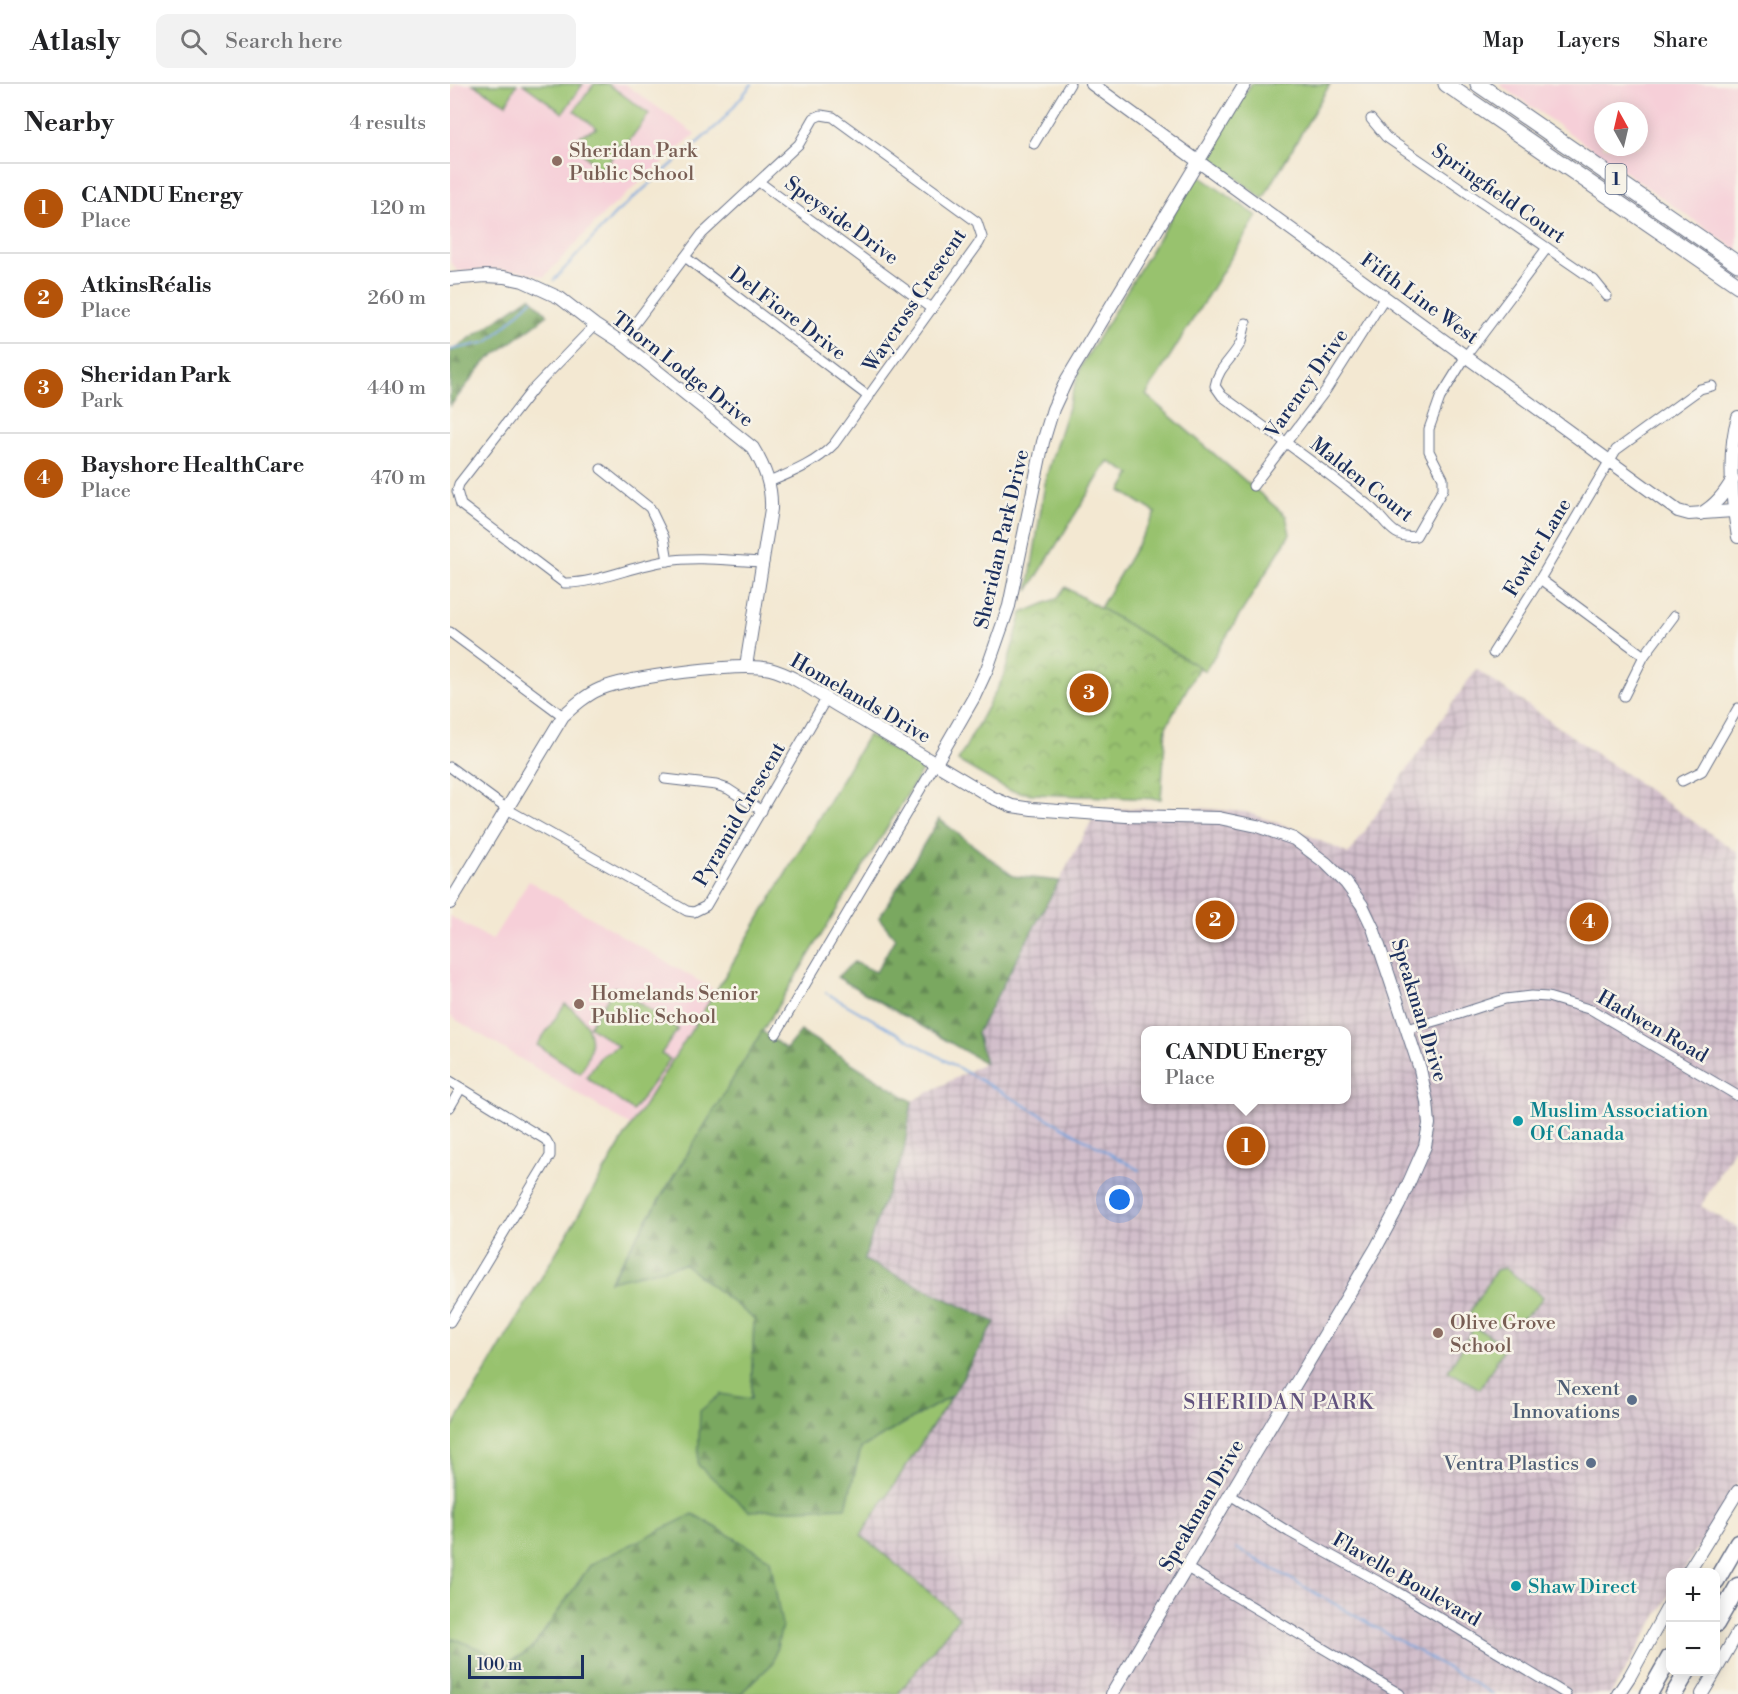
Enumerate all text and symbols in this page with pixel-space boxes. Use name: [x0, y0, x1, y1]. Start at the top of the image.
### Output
search box: [156, 14, 576, 68]
text: Atlasly: [30, 24, 120, 59]
icon: search: [177, 25, 210, 58]
text: Search here: [225, 28, 343, 55]
text: Map: [1483, 28, 1524, 54]
text: Layers: [1557, 28, 1620, 54]
text: Share: [1653, 28, 1708, 54]
north arrow: [1594, 102, 1648, 156]
text: Nearby: [24, 107, 114, 139]
text: 4 results: [349, 111, 426, 136]
place label: Sheridan Park Public School: [569, 139, 699, 187]
street label: Springfield Court: [1427, 139, 1570, 250]
marker: Sheridan Park Public School: [550, 154, 564, 168]
road number: 1: [1606, 164, 1626, 194]
street label: Speyside Drive: [779, 172, 903, 271]
text: CANDU Energy: [81, 182, 243, 209]
text: 1: [39, 196, 48, 221]
text: 120 m: [371, 196, 426, 221]
text: Place: [81, 209, 131, 234]
street label: Waycross Crescent: [857, 224, 973, 378]
street label: Fifth Line West: [1355, 248, 1483, 350]
street label: Del Fiore Drive: [724, 262, 851, 366]
text: AtkinsRéalis: [81, 272, 211, 299]
text: 2: [37, 286, 50, 311]
text: 260 m: [368, 286, 426, 311]
text: Place: [81, 299, 131, 324]
street label: Thorn Lodge Drive: [606, 307, 758, 433]
street label: Varency Drive: [1260, 324, 1354, 444]
text: Sheridan Park: [81, 362, 231, 389]
text: 3: [37, 376, 50, 401]
text: 440 m: [367, 376, 426, 401]
text: Park: [81, 389, 123, 414]
street label: Malden Court: [1305, 432, 1418, 528]
street label: Sheridan Park Drive: [970, 447, 1035, 631]
text: Bayshore HealthCare: [81, 452, 304, 479]
text: 4: [37, 466, 50, 491]
text: 470 m: [370, 466, 426, 491]
text: Place: [81, 479, 131, 504]
street label: Fowler Lane: [1499, 494, 1577, 602]
street label: Homelands Drive: [786, 649, 935, 750]
pin: 3: [1070, 670, 1108, 716]
street label: Pyramid Crescent: [689, 738, 792, 891]
pin: 2: [1196, 898, 1234, 942]
pin: 4: [1570, 900, 1608, 944]
street label: Speakman Drive: [1385, 936, 1452, 1085]
place label: Homelands Senior Public School: [591, 982, 758, 1030]
street label: Hadwen Road: [1592, 985, 1713, 1069]
marker: Homelands Senior Public School: [572, 997, 586, 1011]
popup: [1141, 1026, 1351, 1104]
text: CANDU Energy: [1165, 1039, 1327, 1066]
text: Place: [1165, 1066, 1215, 1091]
place label: Muslim Association Of Canada: [1530, 1099, 1708, 1147]
marker: Muslim Association Of Canada: [1511, 1114, 1525, 1128]
pin: 1: [1226, 1124, 1266, 1168]
your location: [1105, 1185, 1134, 1214]
place label: Olive Grove School: [1450, 1311, 1556, 1359]
marker: Olive Grove School: [1431, 1326, 1445, 1340]
place label: Nexent Innovations: [1512, 1377, 1620, 1425]
district label: SHERIDAN PARK: [1183, 1390, 1375, 1416]
marker: Nexent Innovations: [1625, 1393, 1639, 1407]
street label: Speakman Drive: [1154, 1435, 1250, 1576]
place label: Ventra Plastics: [1442, 1452, 1579, 1477]
marker: Ventra Plastics: [1584, 1456, 1598, 1470]
street label: Flavelle Boulevard: [1328, 1528, 1486, 1633]
map controls: [1666, 1568, 1720, 1676]
button: +: [1666, 1568, 1720, 1622]
place label: Shaw Direct: [1528, 1575, 1637, 1600]
marker: Shaw Direct: [1509, 1579, 1523, 1593]
button: −: [1666, 1622, 1720, 1676]
scale bar: [468, 1652, 584, 1680]
text: 100 m: [477, 1655, 522, 1675]

